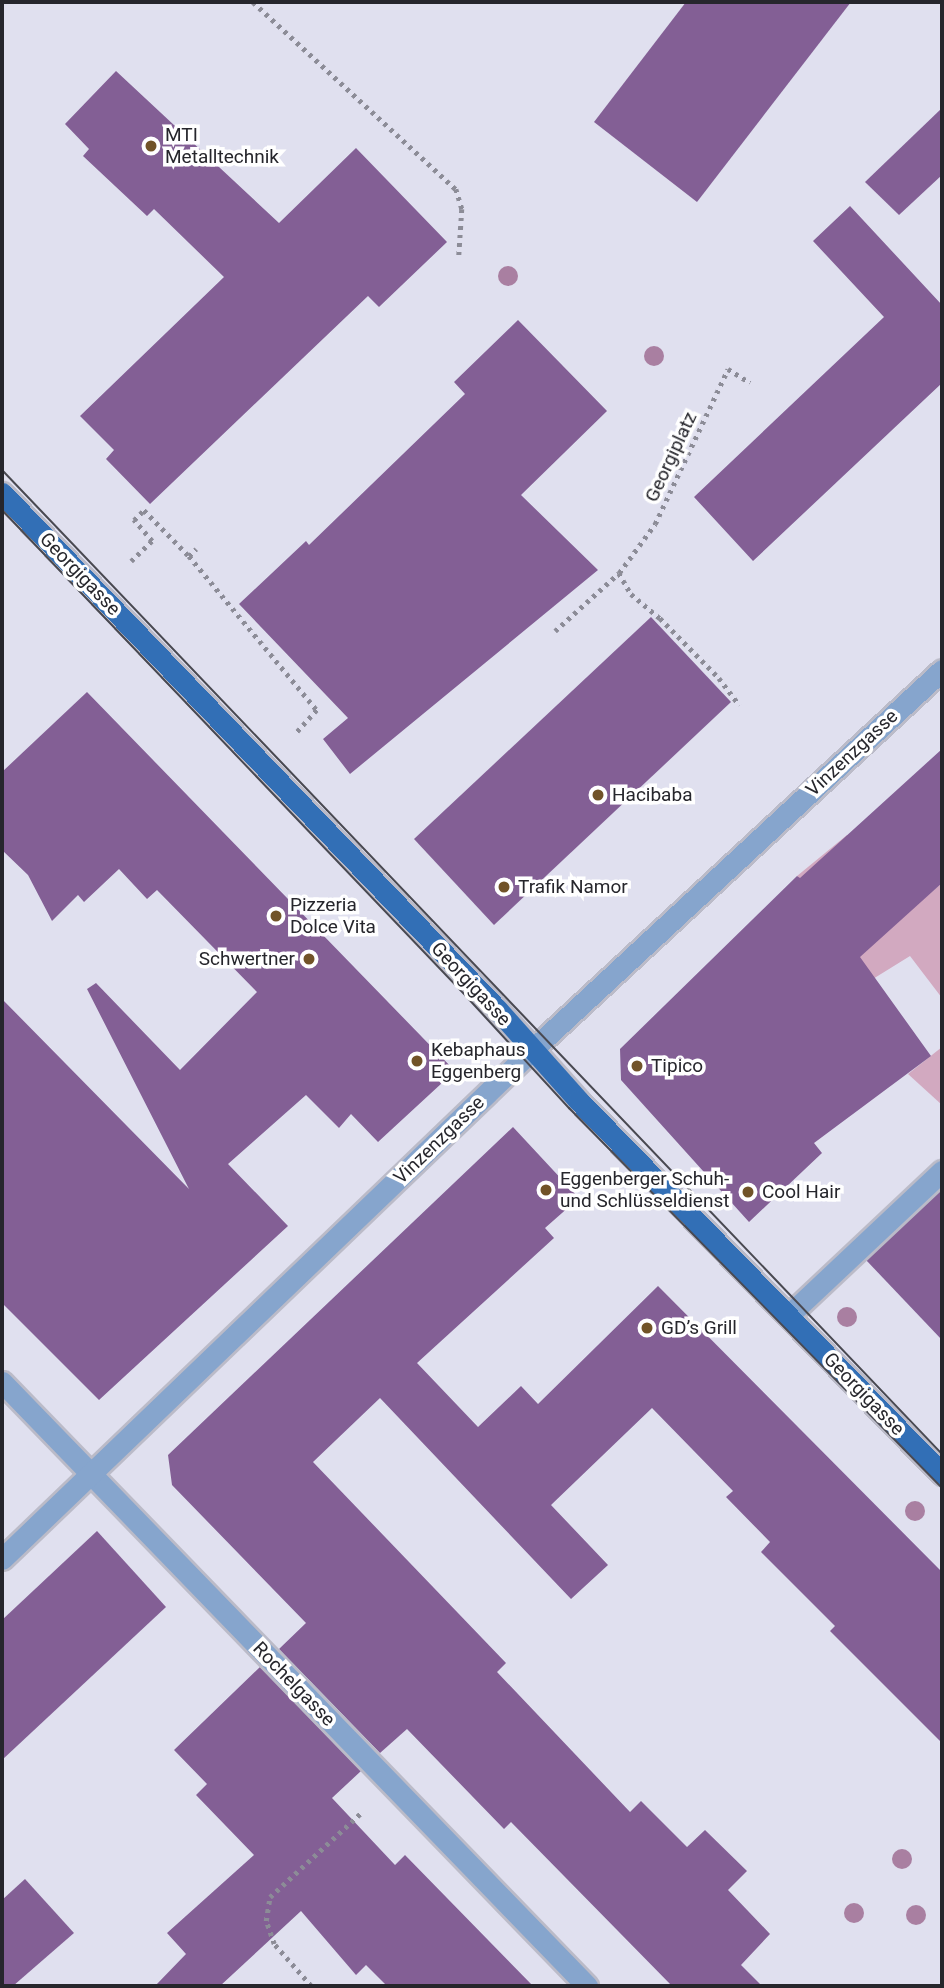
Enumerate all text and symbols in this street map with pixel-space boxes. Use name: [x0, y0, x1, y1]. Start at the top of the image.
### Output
place label: MTI Metalltechnik: [165, 124, 279, 168]
marker: MTI Metalltechnik: [143, 138, 159, 154]
street label: Georgiplatz: [640, 408, 702, 506]
street label: Georgigasse: [35, 528, 125, 620]
street label: Vinzenzgasse: [801, 705, 903, 801]
place label: Hacibaba: [612, 784, 692, 806]
marker: Hacibaba: [590, 787, 606, 803]
place label: Trafik Namor: [518, 876, 628, 898]
marker: Trafik Namor: [496, 879, 512, 895]
place label: Pizzeria Dolce Vita: [290, 894, 376, 938]
marker: Pizzeria Dolce Vita: [268, 908, 284, 924]
street label: Georgigasse: [426, 937, 516, 1031]
place label: Schwertner: [199, 948, 295, 970]
marker: Schwertner: [301, 951, 317, 967]
place label: Kebaphaus Eggenberg: [431, 1039, 526, 1083]
marker: Kebaphaus Eggenberg: [409, 1053, 425, 1069]
place label: Tipico: [651, 1055, 703, 1077]
marker: Tipico: [629, 1058, 645, 1074]
street label: Vinzenzgasse: [389, 1091, 489, 1189]
place label: Eggenberger Schuh- und Schlüsseldienst: [560, 1168, 729, 1212]
place label: Cool Hair: [762, 1181, 840, 1203]
marker: Eggenberger Schuh- und Schlüsseldienst: [538, 1182, 554, 1198]
marker: Cool Hair: [740, 1184, 756, 1200]
place label: GD’s Grill: [661, 1317, 737, 1339]
marker: GD’s Grill: [639, 1320, 655, 1336]
street label: Georgigasse: [819, 1348, 909, 1440]
street label: Rochelgasse: [248, 1637, 340, 1731]

